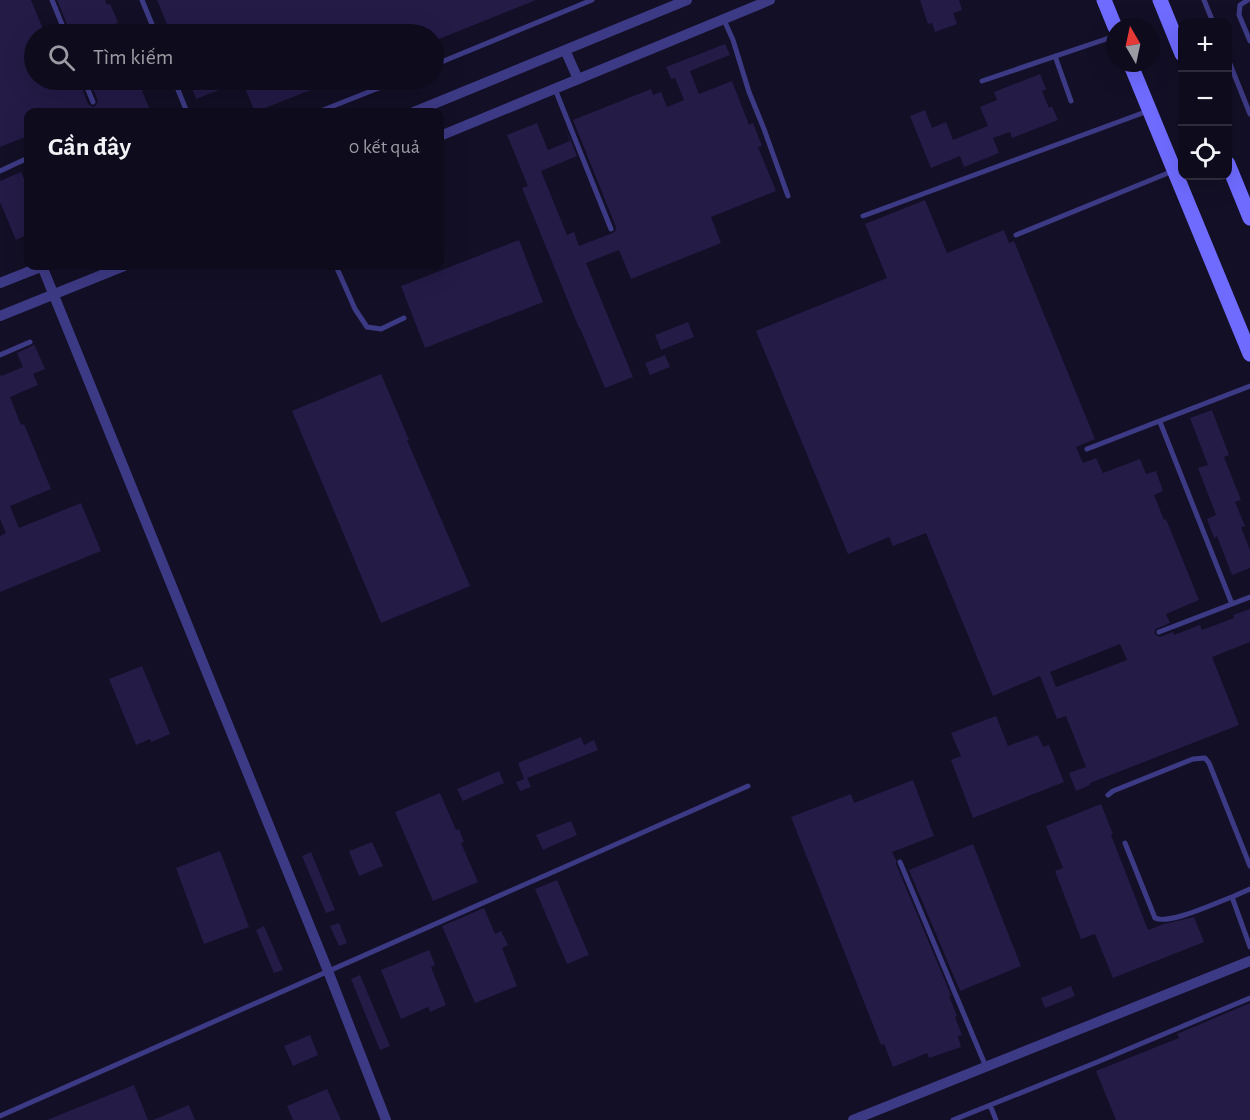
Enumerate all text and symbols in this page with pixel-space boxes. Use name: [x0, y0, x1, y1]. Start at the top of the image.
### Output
north arrow: [1106, 18, 1160, 72]
map controls: [1178, 18, 1232, 180]
button: +: [1178, 18, 1232, 72]
search box: [24, 24, 444, 90]
icon: search: [45, 41, 78, 74]
text: Tìm kiếm: [93, 46, 173, 68]
button: −: [1178, 72, 1232, 126]
button: locate: [1178, 126, 1232, 180]
text: Gần đây: [48, 134, 131, 160]
text: 0 kết quả: [349, 137, 420, 157]

